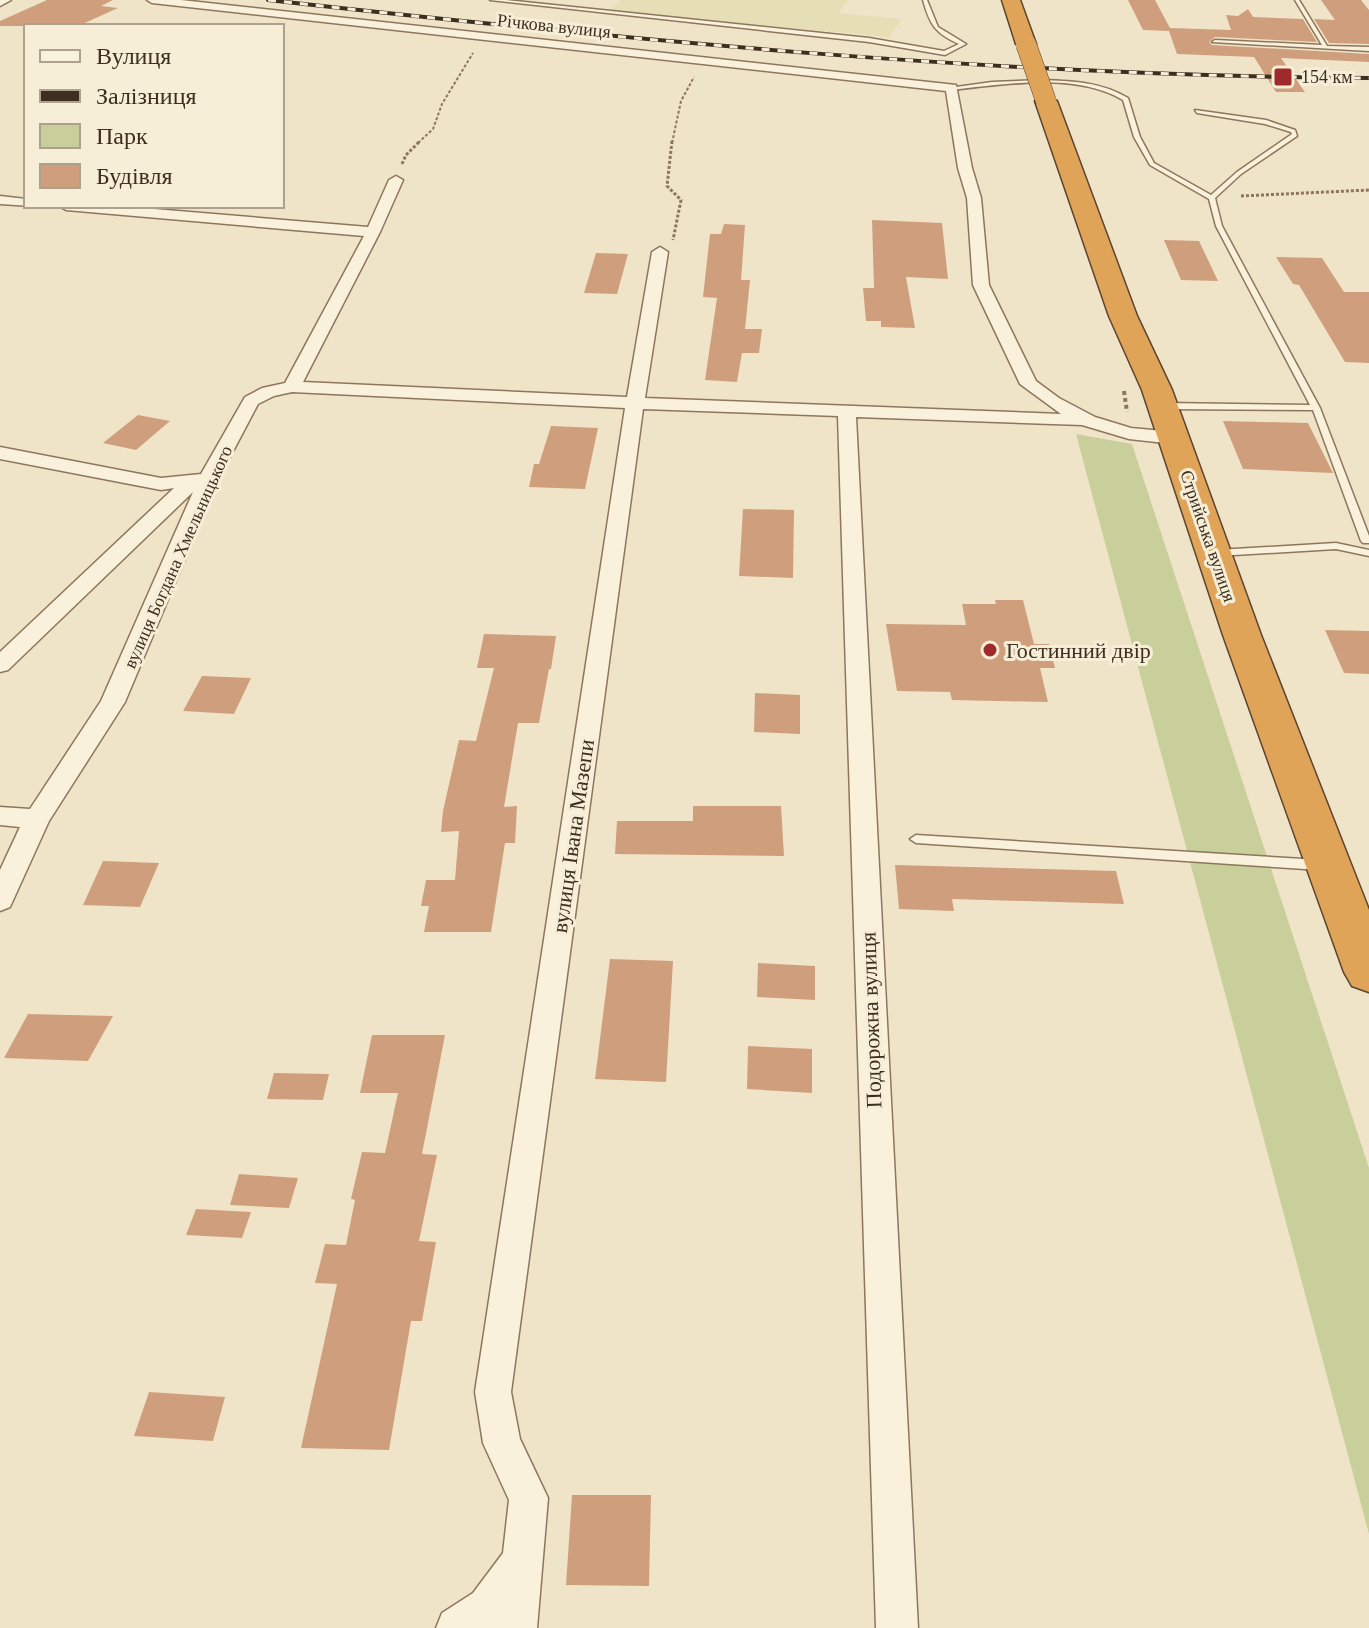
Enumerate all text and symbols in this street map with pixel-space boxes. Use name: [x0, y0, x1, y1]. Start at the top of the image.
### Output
street label: Річкова вулиця: [496, 10, 612, 42]
legend: [24, 24, 284, 208]
text: Вулиця: [96, 43, 171, 69]
marker: 154 км: [1272, 66, 1294, 88]
place label: 154 км: [1301, 67, 1353, 87]
text: Залізниця: [96, 83, 197, 109]
text: Парк: [96, 123, 148, 149]
text: Будівля: [96, 163, 173, 189]
street label: вулиця Богдана Хмельницького: [120, 443, 236, 671]
street label: Стрийська вулиця: [1176, 468, 1240, 604]
place label: Гостинний двір: [1006, 638, 1151, 663]
marker: Гостинний двір: [981, 641, 999, 659]
street label: вулиця Івана Мазепи: [547, 737, 599, 934]
street label: Подорожна вулиця: [855, 931, 887, 1109]

